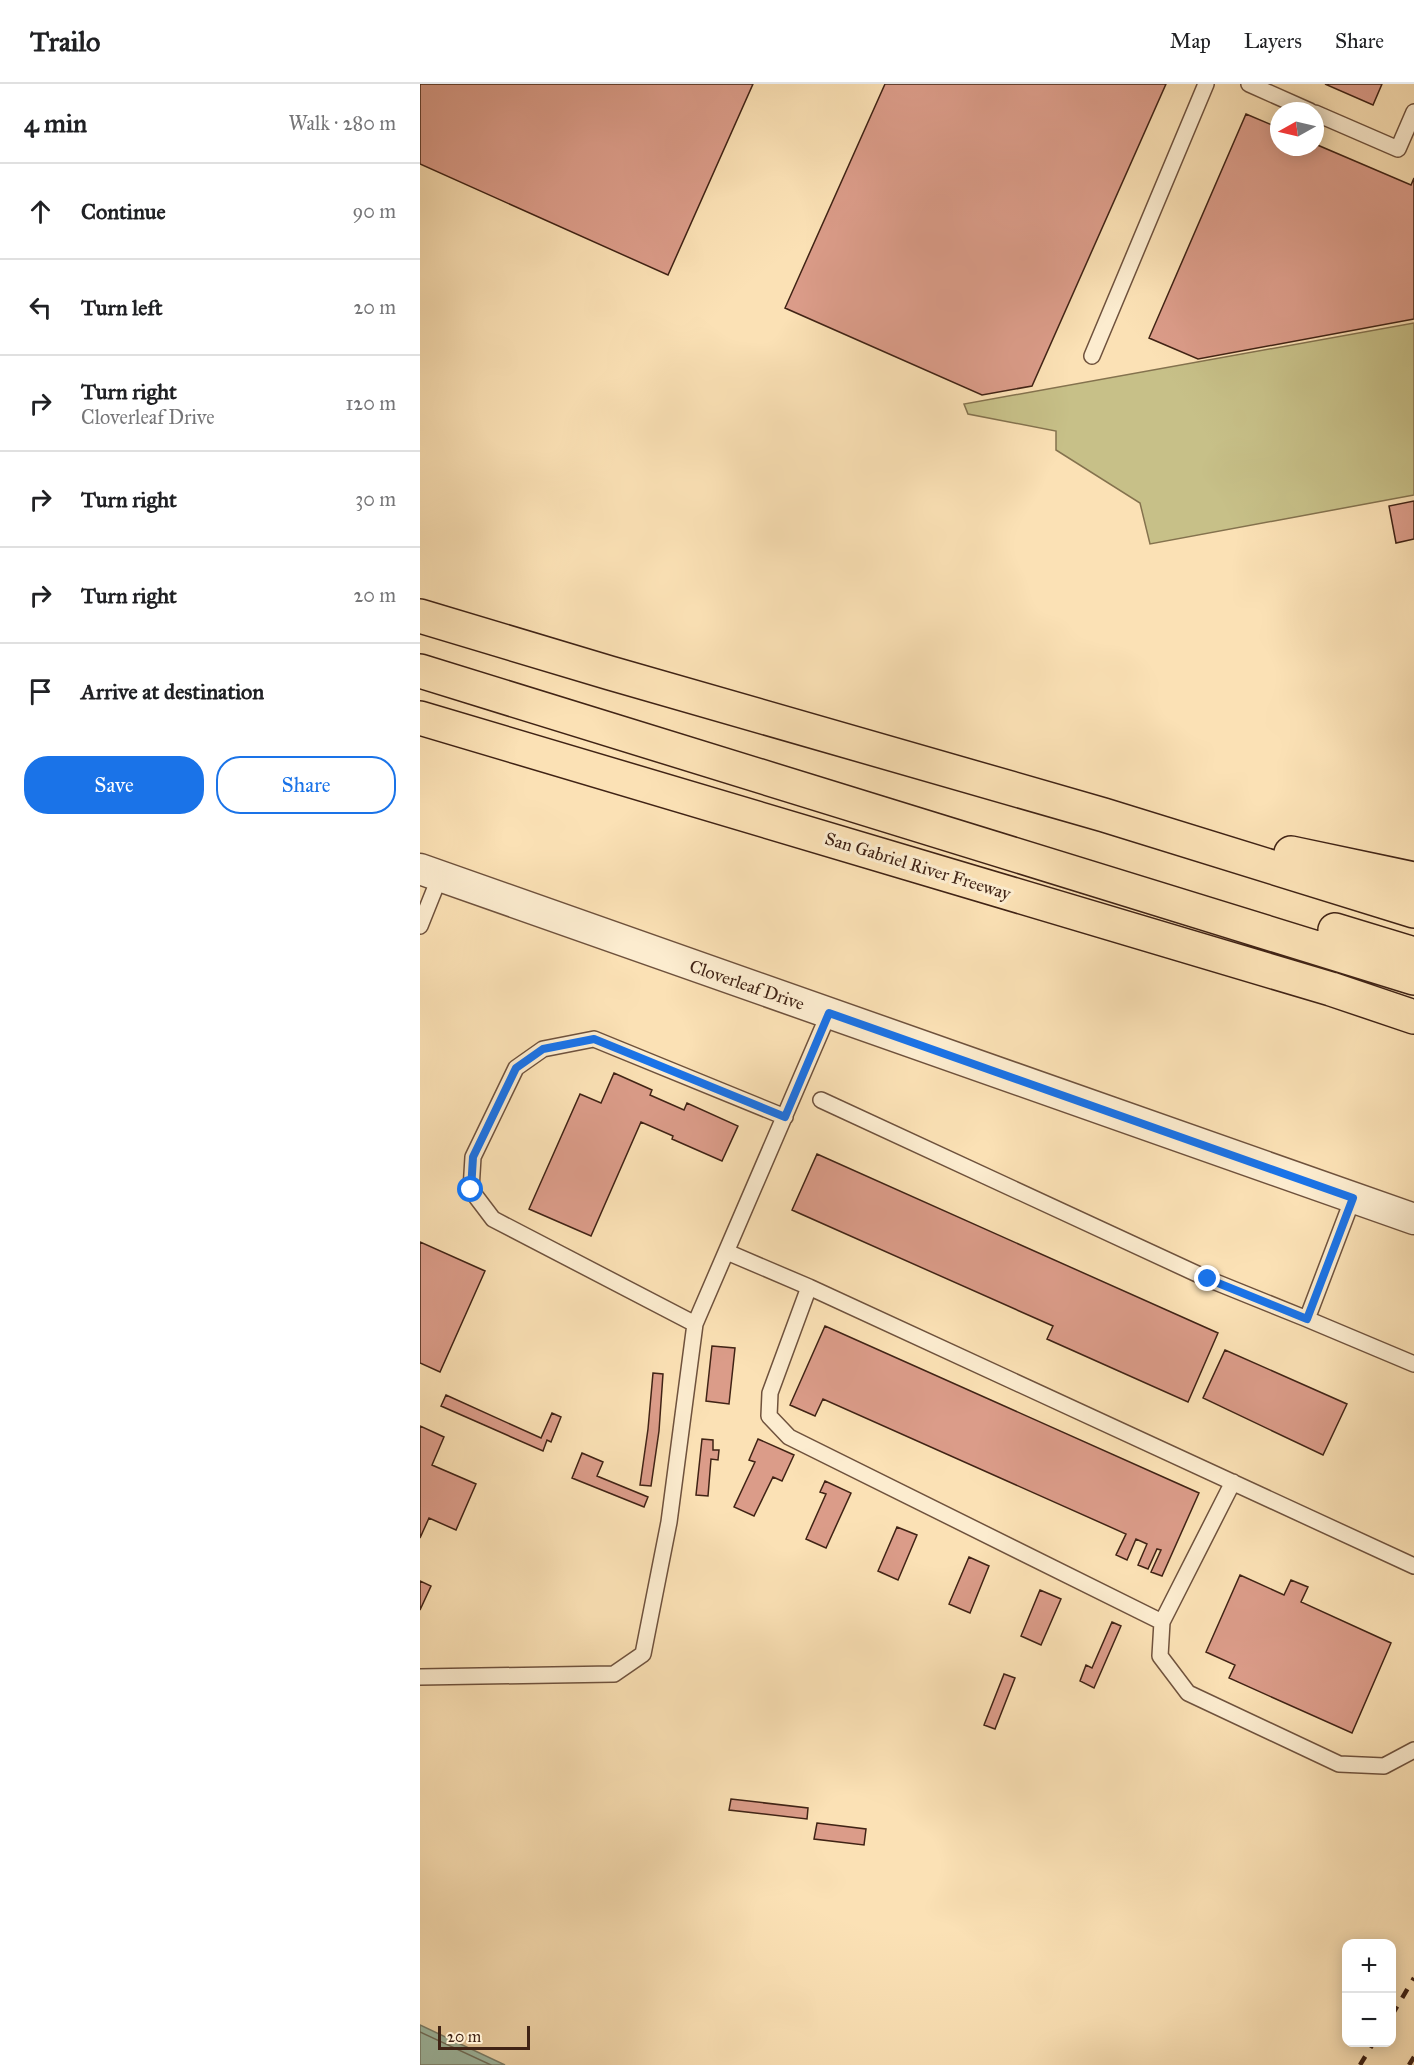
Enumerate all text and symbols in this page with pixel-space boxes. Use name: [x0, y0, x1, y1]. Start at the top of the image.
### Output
text: Trailo: [30, 24, 100, 59]
text: Map: [1170, 28, 1211, 54]
text: Layers: [1244, 28, 1302, 54]
text: Share: [1335, 28, 1384, 54]
north arrow: [1270, 102, 1324, 156]
text: 4 min: [24, 107, 87, 139]
text: Walk · 280 m: [289, 111, 396, 135]
icon: ahead: [24, 195, 57, 228]
text: Continue: [81, 198, 166, 225]
text: 90 m: [353, 199, 396, 223]
icon: left: [24, 291, 57, 324]
text: Turn left: [81, 294, 163, 321]
text: 20 m: [353, 295, 396, 319]
text: Turn right: [81, 378, 177, 405]
icon: right: [24, 387, 57, 420]
text: 120 m: [345, 391, 396, 415]
text: Cloverleaf Drive: [81, 405, 215, 429]
icon: right: [24, 483, 57, 516]
text: Turn right: [81, 486, 177, 513]
text: 30 m: [355, 487, 396, 511]
icon: right: [24, 579, 57, 612]
text: Turn right: [81, 582, 177, 609]
text: 20 m: [353, 583, 396, 607]
icon: arrive: [24, 675, 57, 708]
text: Arrive at destination: [81, 678, 264, 705]
button: Save: [24, 756, 204, 814]
button: Share: [216, 756, 396, 814]
street label: San Gabriel River Freeway: [822, 827, 1014, 905]
street label: Cloverleaf Drive: [687, 955, 807, 1015]
route start: [457, 1176, 483, 1202]
route end: [1194, 1265, 1220, 1291]
map controls: [1342, 1939, 1396, 2047]
button: +: [1342, 1939, 1396, 1993]
button: −: [1342, 1993, 1396, 2047]
scale bar: [438, 2023, 530, 2050]
text: 20 m: [447, 2027, 481, 2046]

